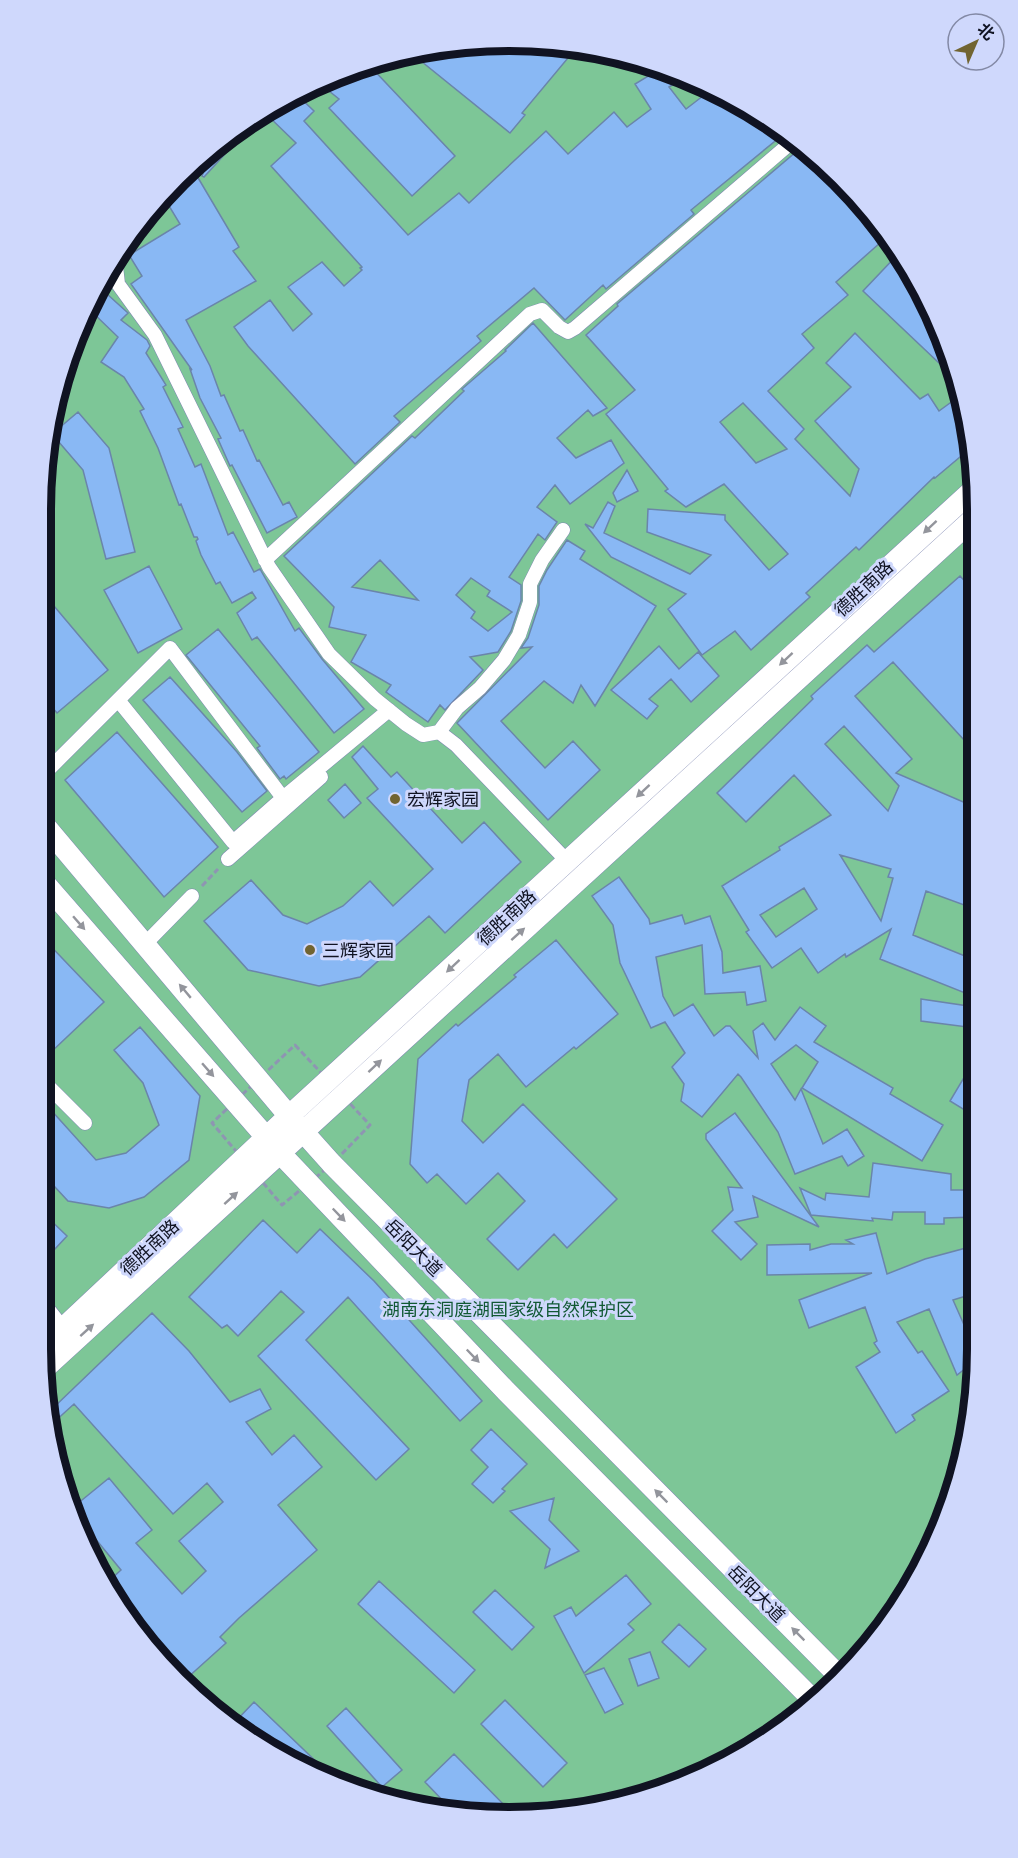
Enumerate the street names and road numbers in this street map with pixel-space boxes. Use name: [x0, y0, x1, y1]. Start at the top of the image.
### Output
street label: 德胜南路: [828, 555, 898, 621]
street label: 德胜南路: [471, 884, 541, 950]
street label: 岳阳大道: [380, 1213, 448, 1281]
street label: 德胜南路: [114, 1214, 184, 1280]
street label: 岳阳大道: [723, 1559, 791, 1627]

